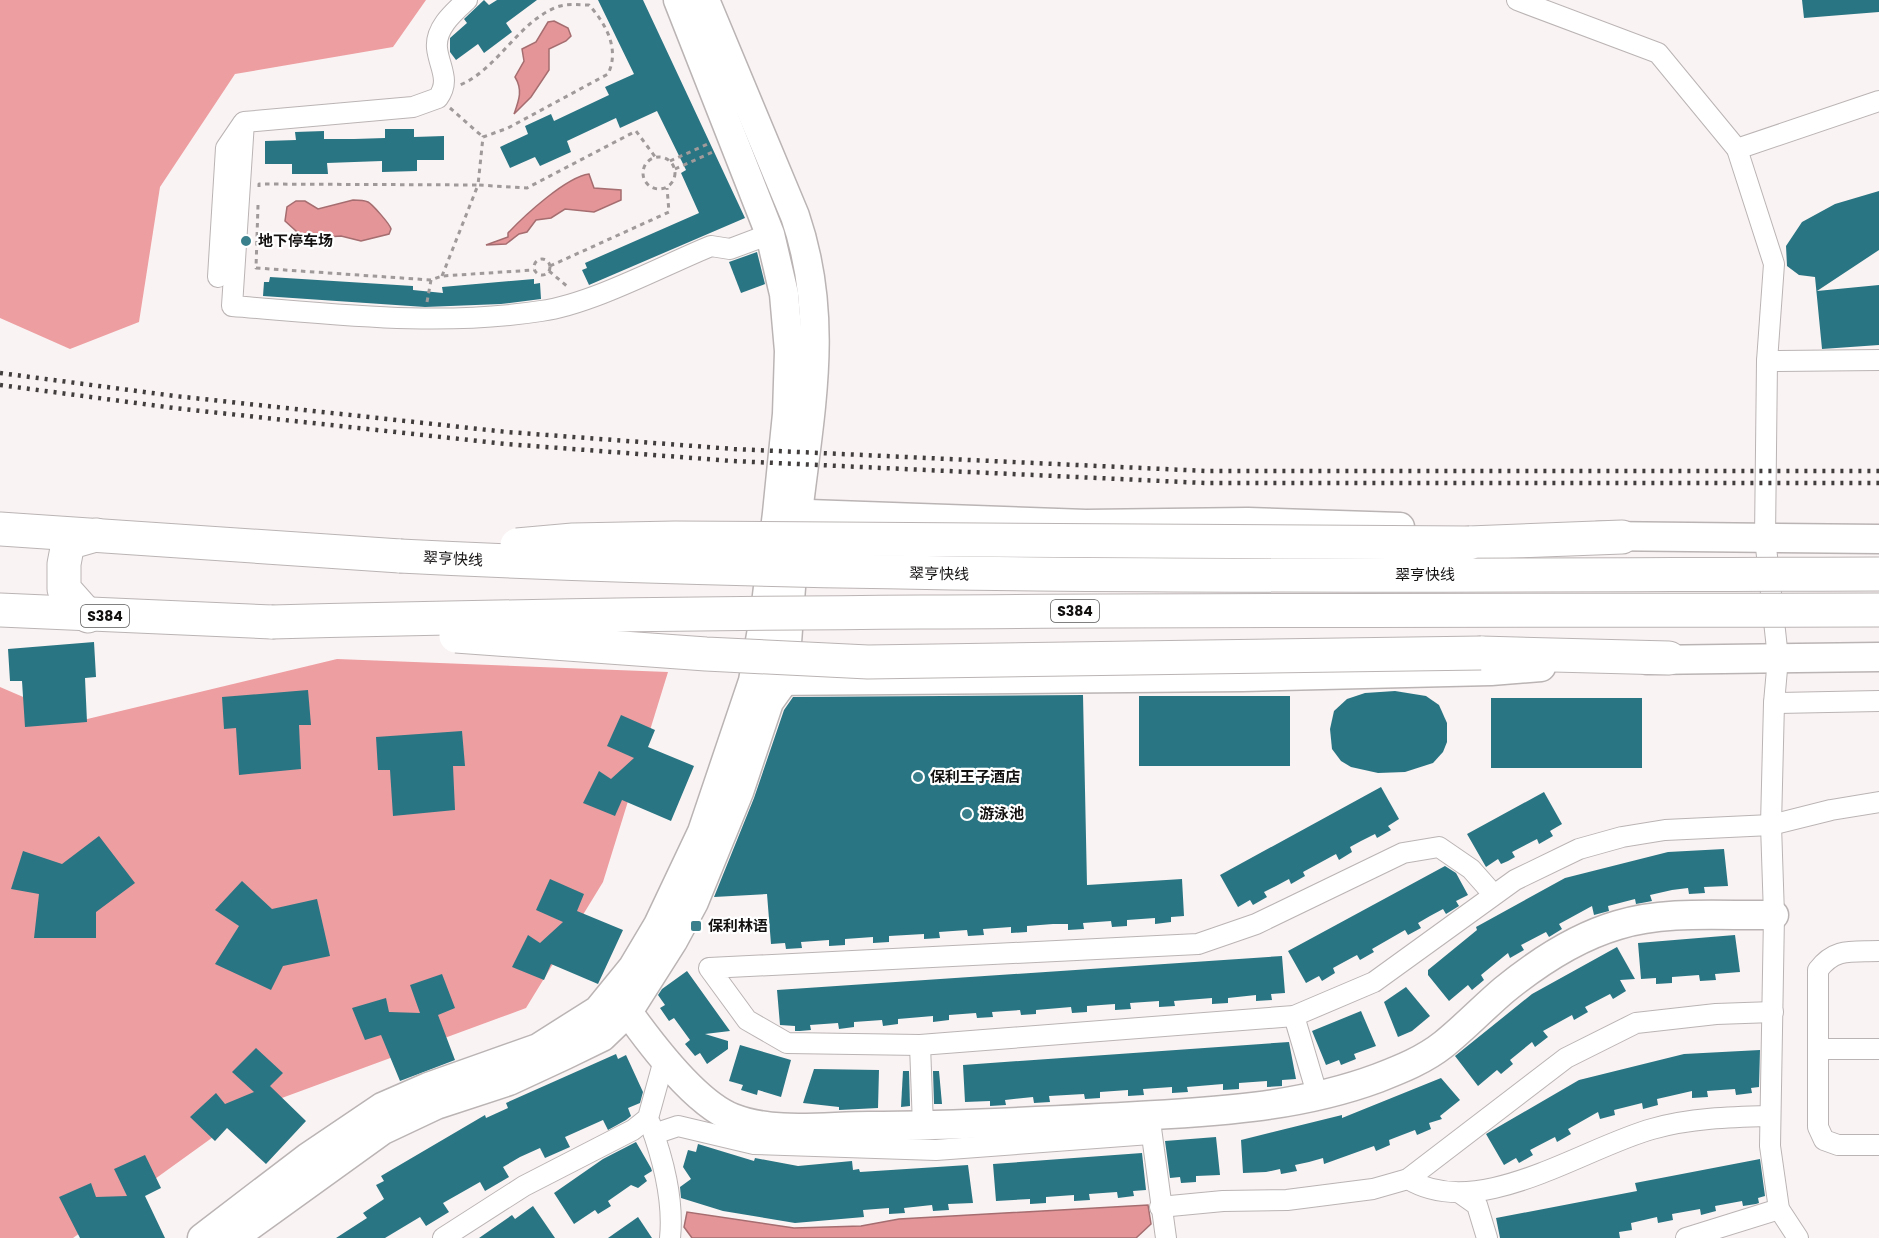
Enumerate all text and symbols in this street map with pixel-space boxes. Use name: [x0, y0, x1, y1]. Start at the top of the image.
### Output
place label: 地下停车场: [258, 230, 333, 251]
marker: 地下停车场: [239, 234, 253, 248]
street label: 翠亨快线: [423, 546, 484, 571]
street label: 翠亨快线: [909, 562, 969, 585]
street label: 翠亨快线: [1395, 564, 1455, 585]
road number: S384: [1051, 600, 1099, 622]
road number: S384: [81, 605, 129, 627]
place label: 保利王子酒店: [930, 766, 1020, 787]
marker: 保利王子酒店: [911, 770, 925, 784]
place label: 游泳池: [979, 803, 1024, 824]
marker: 游泳池: [960, 807, 974, 821]
place label: 保利林语: [708, 915, 768, 936]
marker: 保利林语: [689, 919, 703, 933]

